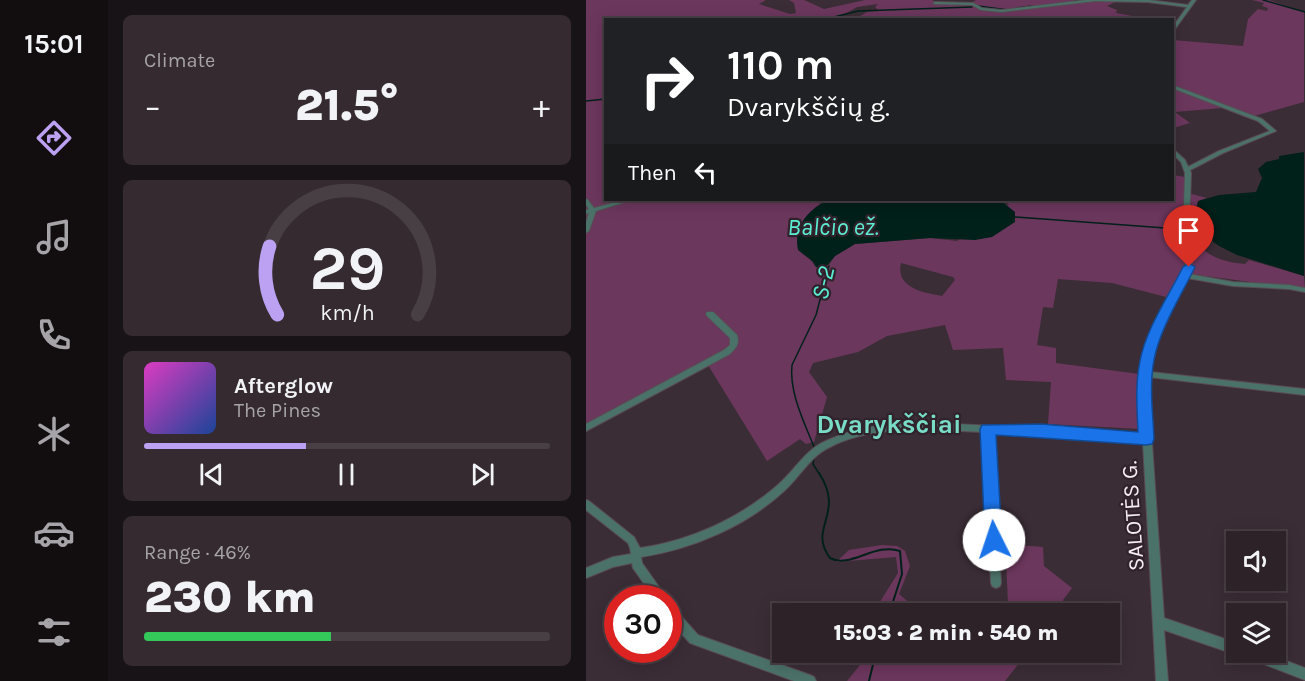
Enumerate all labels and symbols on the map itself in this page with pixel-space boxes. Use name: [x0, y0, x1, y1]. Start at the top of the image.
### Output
pin: [1163, 205, 1214, 267]
water label: Balčio ež.: [787, 213, 879, 241]
water label: S-2: [806, 263, 840, 302]
district label: Dvarykščiai: [817, 409, 961, 440]
street label: SALOTĖS G.: [1116, 460, 1150, 572]
position arrow: [962, 508, 1026, 572]
speed limit sign: 30: [604, 585, 682, 663]

